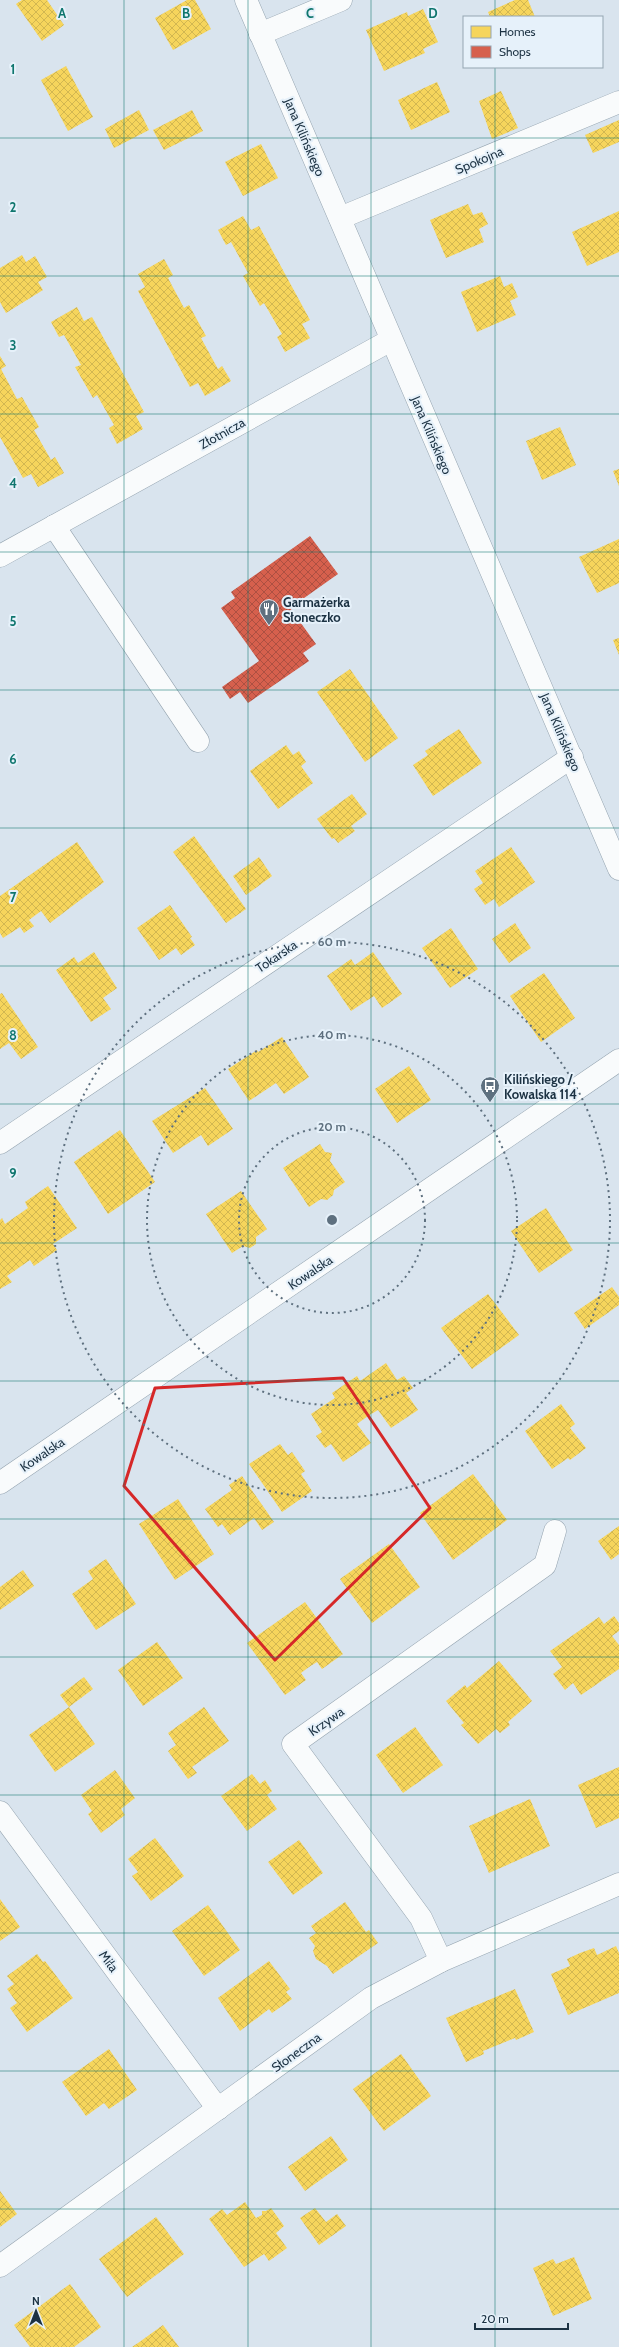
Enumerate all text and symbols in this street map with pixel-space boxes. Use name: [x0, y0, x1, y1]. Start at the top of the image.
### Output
text: A: [58, 5, 67, 21]
text: B: [182, 5, 190, 21]
text: C: [306, 5, 314, 21]
text: D: [428, 5, 438, 21]
legend: [463, 16, 603, 68]
text: Homes: [499, 24, 536, 39]
text: Shops: [499, 44, 531, 59]
text: 1: [11, 61, 15, 77]
street label: Jana Kilińskiego: [281, 94, 329, 179]
street label: Spokojna: [452, 142, 507, 178]
text: 2: [10, 199, 17, 215]
text: 3: [9, 337, 17, 353]
street label: Jana Kilińskiego: [408, 392, 456, 477]
street label: Złotnicza: [196, 414, 248, 452]
text: 4: [9, 475, 17, 491]
place label: Garmażerka Słoneczko: [283, 594, 351, 625]
restaurant icon: Garmażerka Słoneczko: [258, 598, 280, 626]
text: 5: [10, 613, 17, 629]
street label: Jana Kilińskiego: [537, 689, 585, 774]
text: 6: [9, 751, 17, 767]
text: 7: [10, 889, 17, 905]
text: 60 m: [318, 934, 346, 949]
street label: Tokarska: [252, 936, 300, 976]
text: 8: [9, 1027, 17, 1043]
text: 40 m: [317, 1027, 347, 1042]
place label: Kilińskiego / Kowalska 114: [504, 1071, 577, 1102]
bus stop icon: Kilińskiego / Kowalska 114: [479, 1075, 501, 1103]
text: 20 m: [318, 1119, 346, 1134]
text: 9: [9, 1165, 17, 1181]
centre of rings: [325, 1213, 339, 1227]
street label: Kowalska: [285, 1251, 336, 1293]
street label: Kowalska: [17, 1433, 68, 1475]
street label: Krzywa: [305, 1703, 347, 1739]
street label: Miła: [96, 1947, 123, 1975]
street label: Słoneczna: [268, 2028, 324, 2075]
north arrow: [16, 2291, 56, 2331]
text: N: [32, 2294, 40, 2308]
scale bar: [475, 2305, 568, 2331]
text: 20 m: [481, 2311, 509, 2326]

